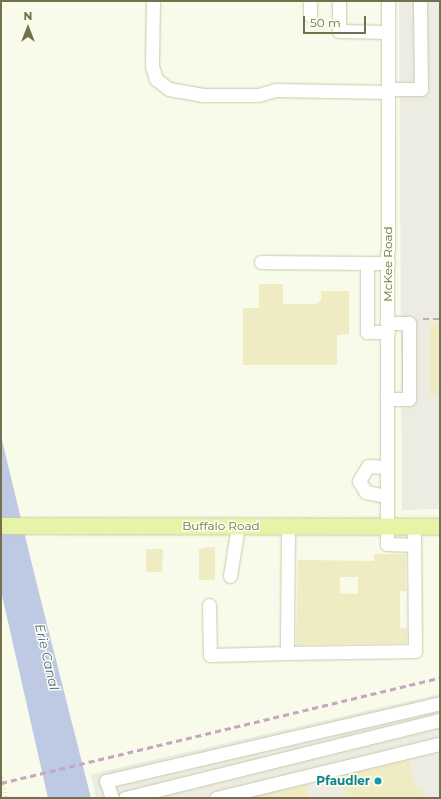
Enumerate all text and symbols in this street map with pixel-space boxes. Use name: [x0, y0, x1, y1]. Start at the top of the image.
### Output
north arrow: [8, 8, 48, 48]
scale bar: [305, 8, 368, 34]
text: N: [24, 9, 32, 23]
text: 50 m: [310, 15, 341, 30]
street label: McKee Road: [381, 226, 395, 302]
street label: Buffalo Road: [182, 519, 260, 533]
water label: Erie Canal: [32, 622, 62, 692]
place label: Pfaudler: [316, 774, 370, 788]
marker: Pfaudler: [373, 776, 383, 786]

